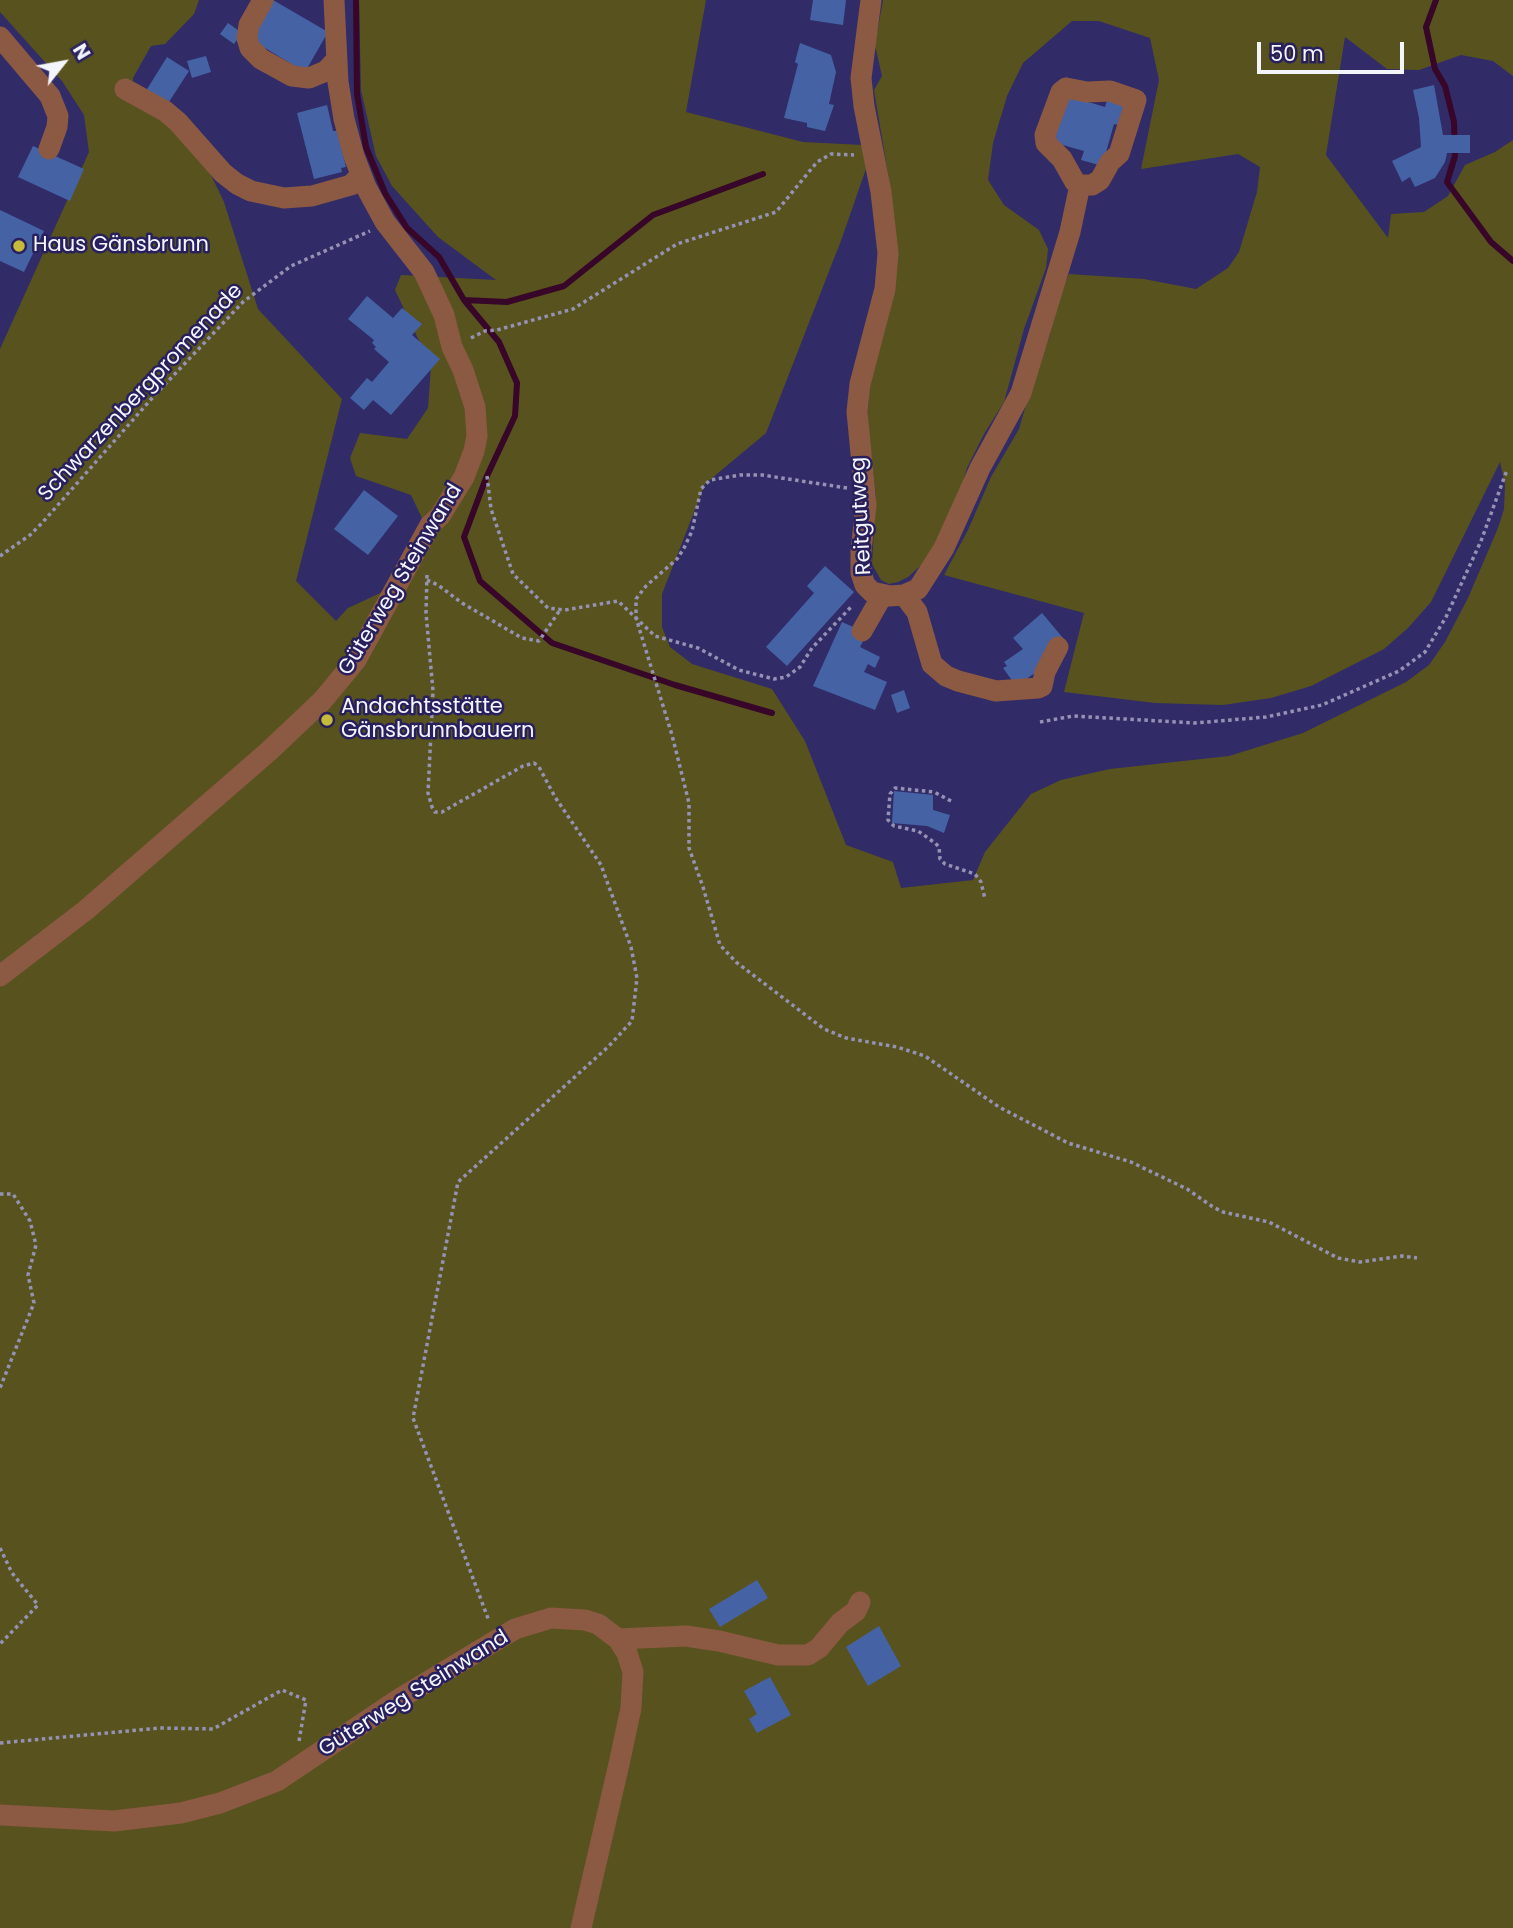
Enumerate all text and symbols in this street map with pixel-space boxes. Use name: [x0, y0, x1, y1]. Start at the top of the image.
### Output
north arrow: [28, 28, 98, 98]
scale bar: [1261, 28, 1408, 72]
text: N: [66, 39, 97, 65]
text: 50 m: [1270, 39, 1324, 68]
place label: Haus Gänsbrunn: [33, 233, 209, 259]
marker: Haus Gänsbrunn: [11, 238, 27, 254]
street label: Schwarzenbergpromenade: [34, 279, 248, 507]
street label: Reitgutweg: [846, 456, 878, 576]
street label: Güterweg Steinwand: [334, 480, 468, 680]
place label: Andachtsstätte Gänsbrunnbauern: [341, 695, 534, 745]
marker: Andachtsstätte Gänsbrunnbauern: [319, 712, 335, 728]
street label: Güterweg Steinwand: [314, 1625, 514, 1763]

